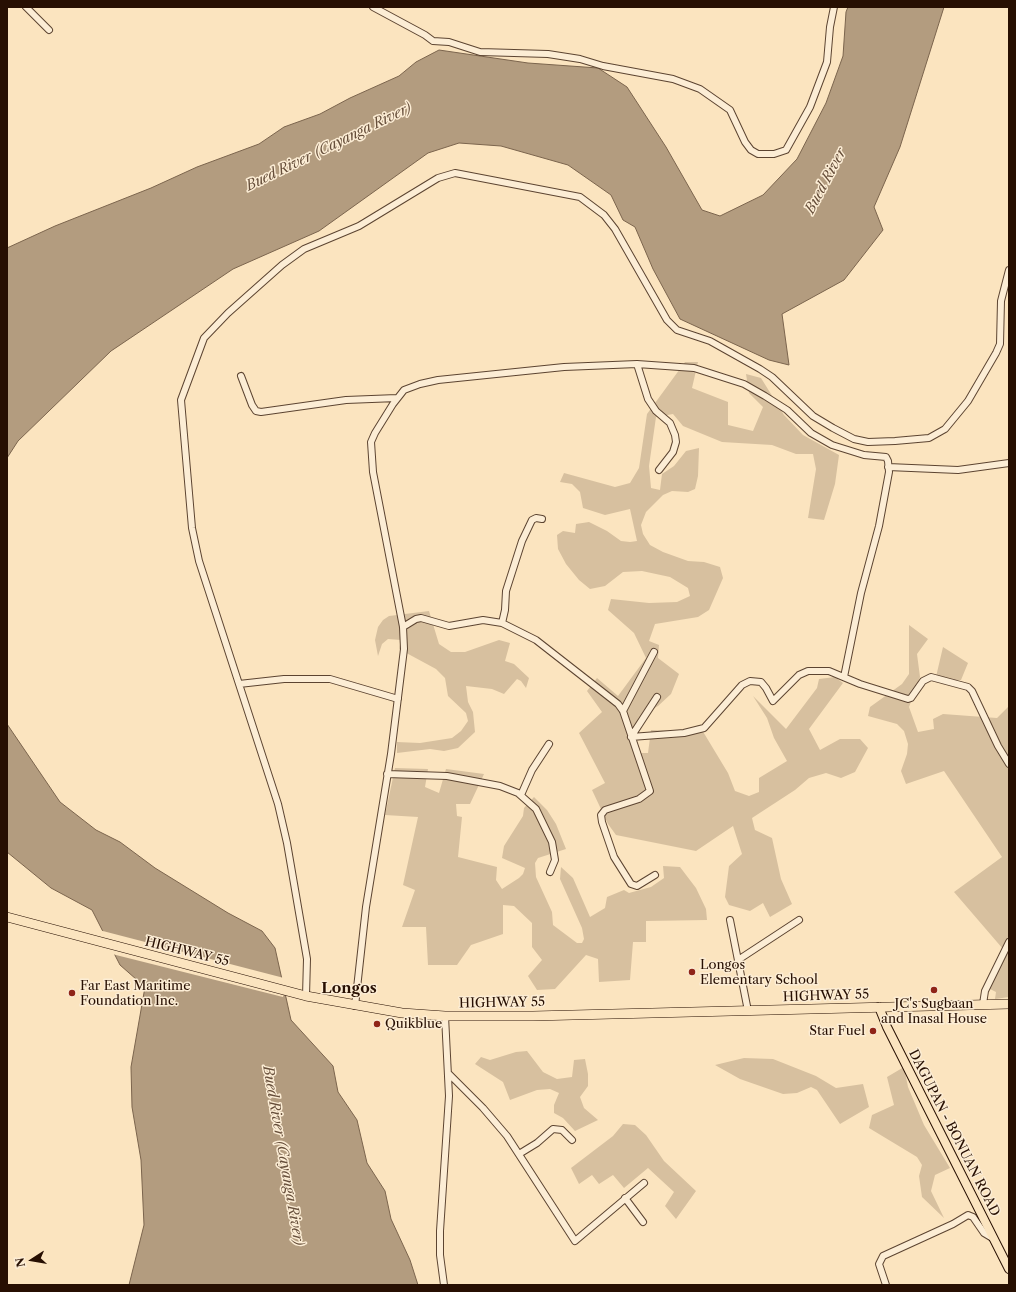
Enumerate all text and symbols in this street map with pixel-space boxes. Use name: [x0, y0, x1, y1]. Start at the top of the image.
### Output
water label: Bued River (Cayanga River): [243, 99, 415, 195]
water label: Bued River: [802, 145, 850, 217]
street label: HIGHWAY 55: [143, 934, 231, 970]
place label: Longos Elementary School: [700, 957, 818, 988]
marker: Longos Elementary School: [687, 967, 697, 977]
place label: Far East Maritime Foundation Inc.: [80, 978, 190, 1009]
district label: Longos: [321, 980, 377, 998]
marker: JC's Sugbaan and Inasal House: [929, 985, 939, 995]
street label: HIGHWAY 55: [783, 987, 869, 1005]
marker: Far East Maritime Foundation Inc.: [67, 988, 77, 998]
street label: HIGHWAY 55: [459, 994, 545, 1012]
place label: JC's Sugbaan and Inasal House: [881, 996, 987, 1027]
place label: Quikblue: [385, 1016, 442, 1032]
marker: Quikblue: [372, 1019, 382, 1029]
place label: Star Fuel: [809, 1023, 865, 1039]
marker: Star Fuel: [868, 1026, 878, 1036]
street label: DAGUPAN - BONUAN ROAD: [905, 1047, 1003, 1219]
water label: Bued River (Cayanga River): [259, 1065, 307, 1247]
north arrow: [12, 1240, 52, 1280]
text: N: [12, 1256, 28, 1269]

